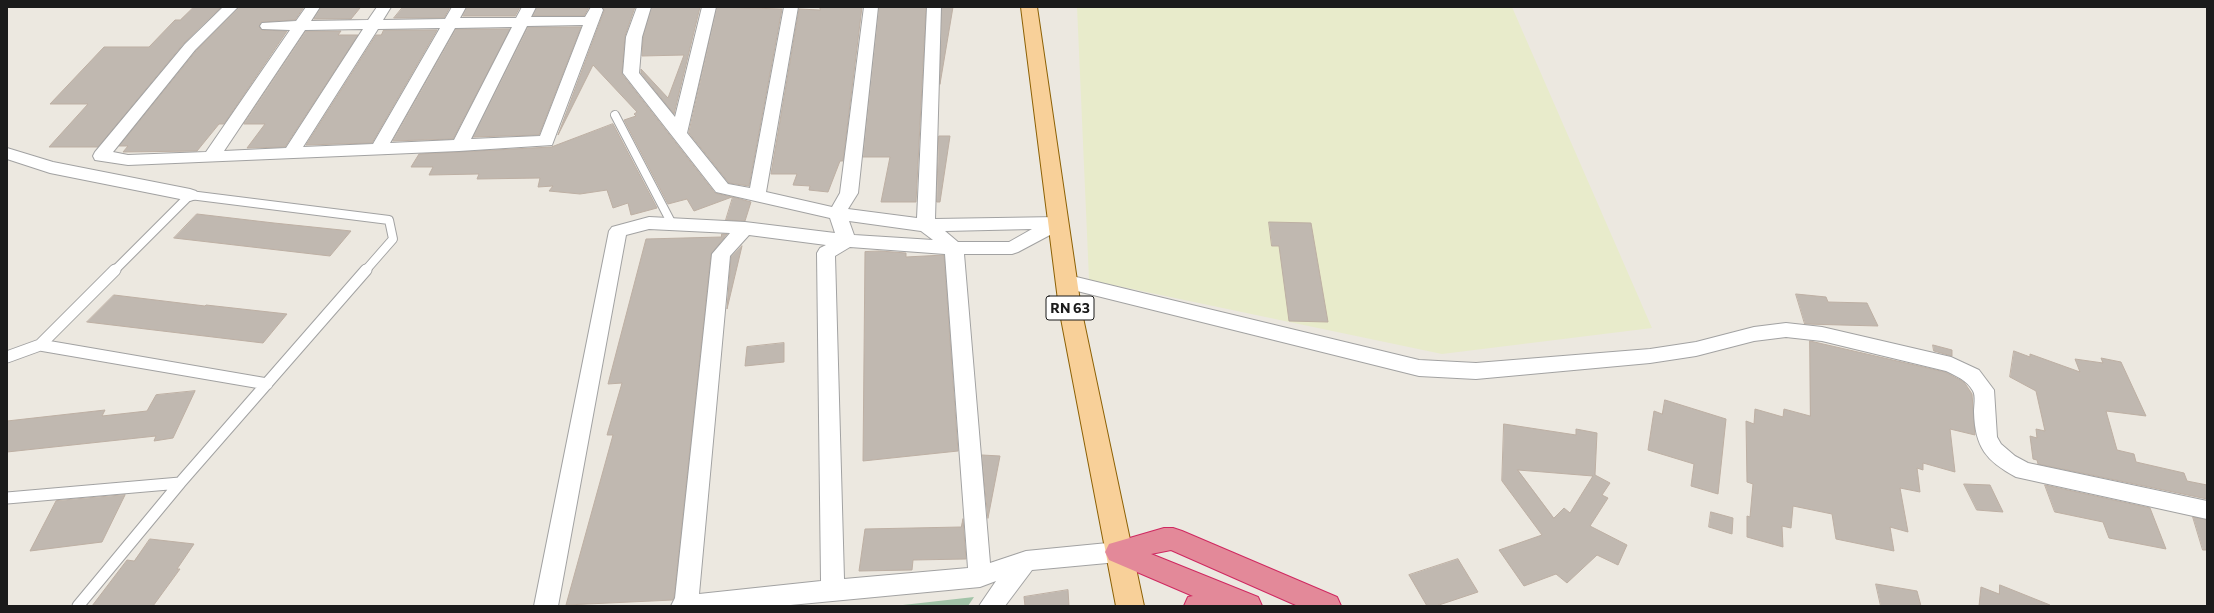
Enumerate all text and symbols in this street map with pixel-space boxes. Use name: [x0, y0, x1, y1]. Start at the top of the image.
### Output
road number: RN 63: [1046, 296, 1094, 320]

